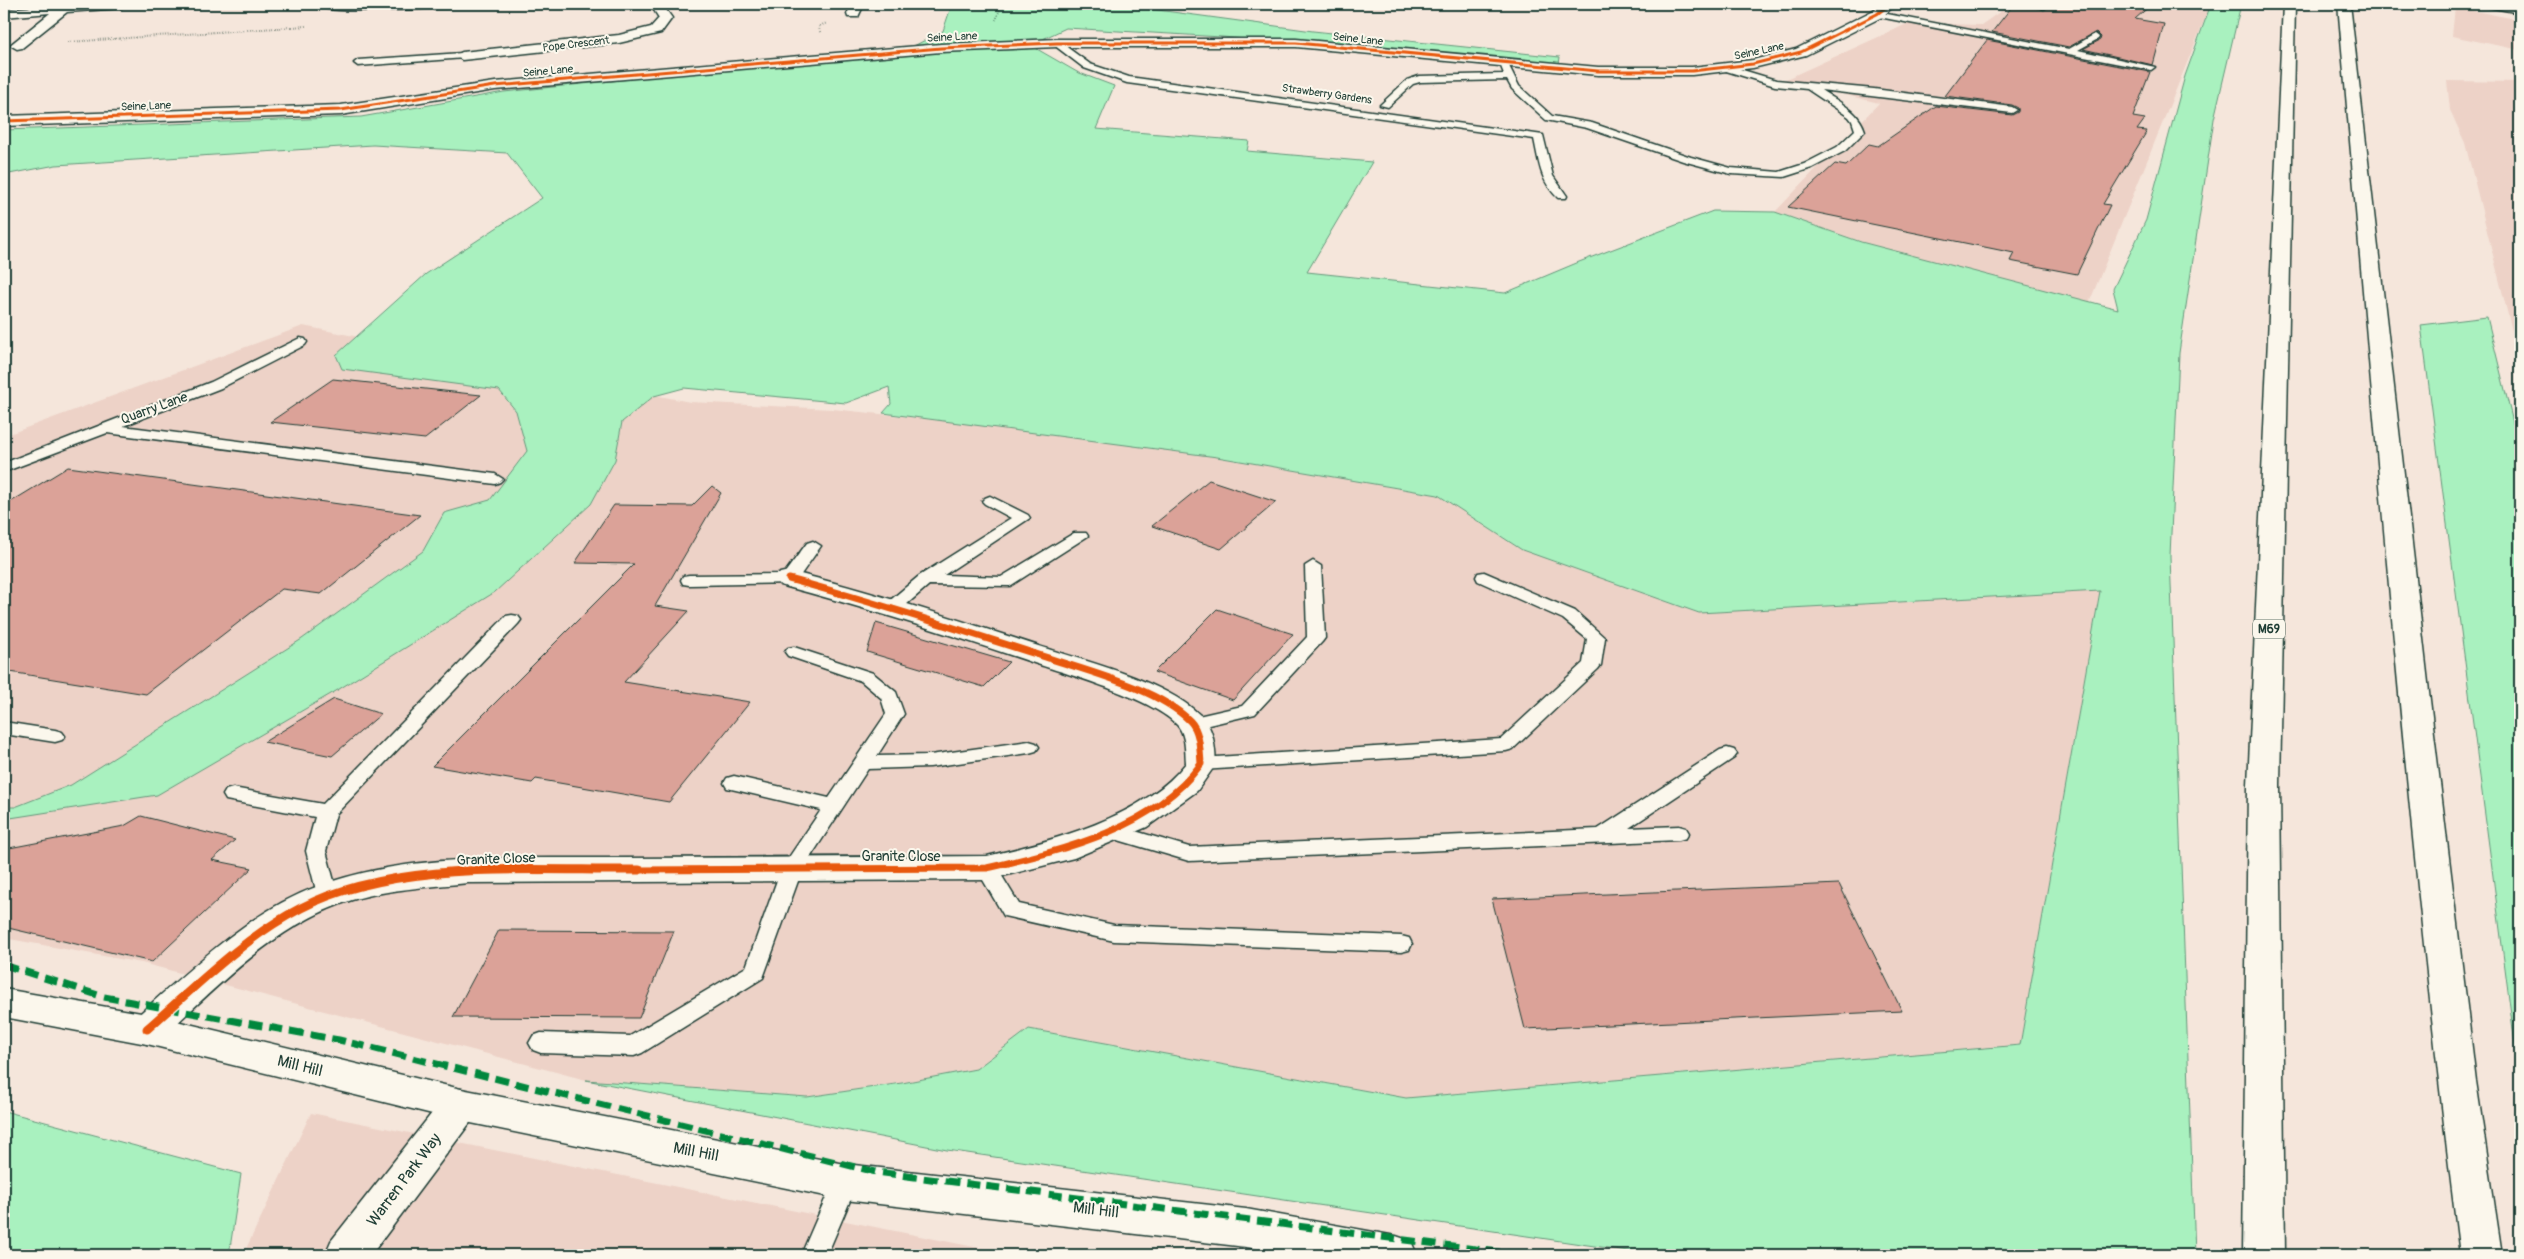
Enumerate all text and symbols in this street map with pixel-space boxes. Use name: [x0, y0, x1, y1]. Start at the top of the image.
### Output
street label: Seine Lane: [927, 29, 978, 45]
street label: Seine Lane: [1332, 30, 1384, 48]
street label: Pope Crescent: [542, 33, 611, 55]
street label: Seine Lane: [1733, 39, 1786, 63]
street label: Seine Lane: [522, 62, 574, 80]
street label: Strawberry Gardens: [1281, 81, 1373, 107]
street label: Seine Lane: [121, 99, 172, 113]
street label: Quarry Lane: [118, 388, 190, 428]
road number: M69: [2253, 620, 2285, 638]
street label: Granite Close: [861, 848, 941, 865]
street label: Granite Close: [456, 849, 536, 869]
street label: Mill Hill: [275, 1051, 325, 1081]
street label: Warren Park Way: [362, 1129, 446, 1231]
street label: Mill Hill: [671, 1138, 721, 1166]
street label: Mill Hill: [1072, 1197, 1120, 1223]

